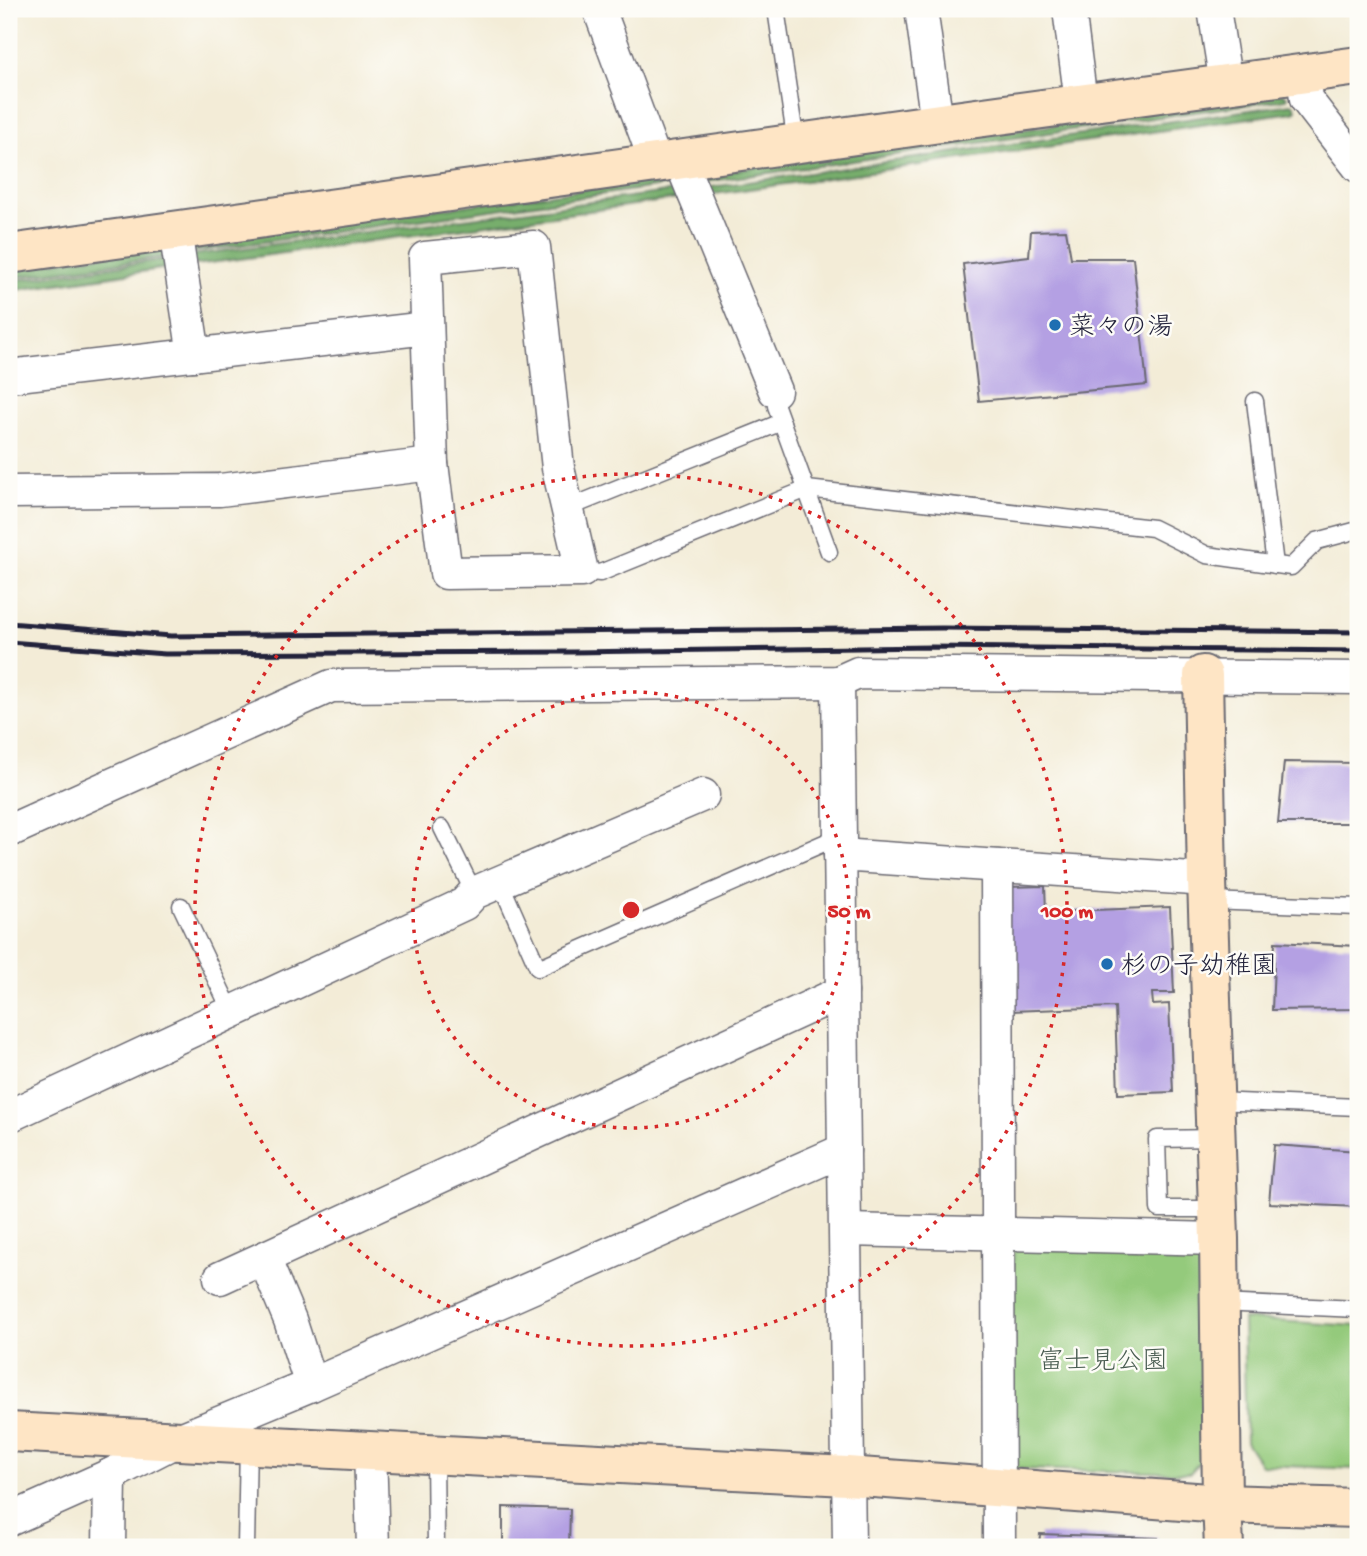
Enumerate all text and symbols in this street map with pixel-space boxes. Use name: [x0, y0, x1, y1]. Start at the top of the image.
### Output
place label: 菜々の湯: [1069, 313, 1173, 345]
marker: 菜々の湯: [1047, 317, 1063, 333]
centre of rings: [619, 898, 643, 922]
text: 50 m: [828, 901, 871, 926]
text: 100 m: [1040, 901, 1093, 926]
place label: 杉の子幼稚園: [1121, 952, 1277, 984]
marker: 杉の子幼稚園: [1099, 956, 1115, 972]
park label: 富士見公園: [1038, 1347, 1168, 1379]

